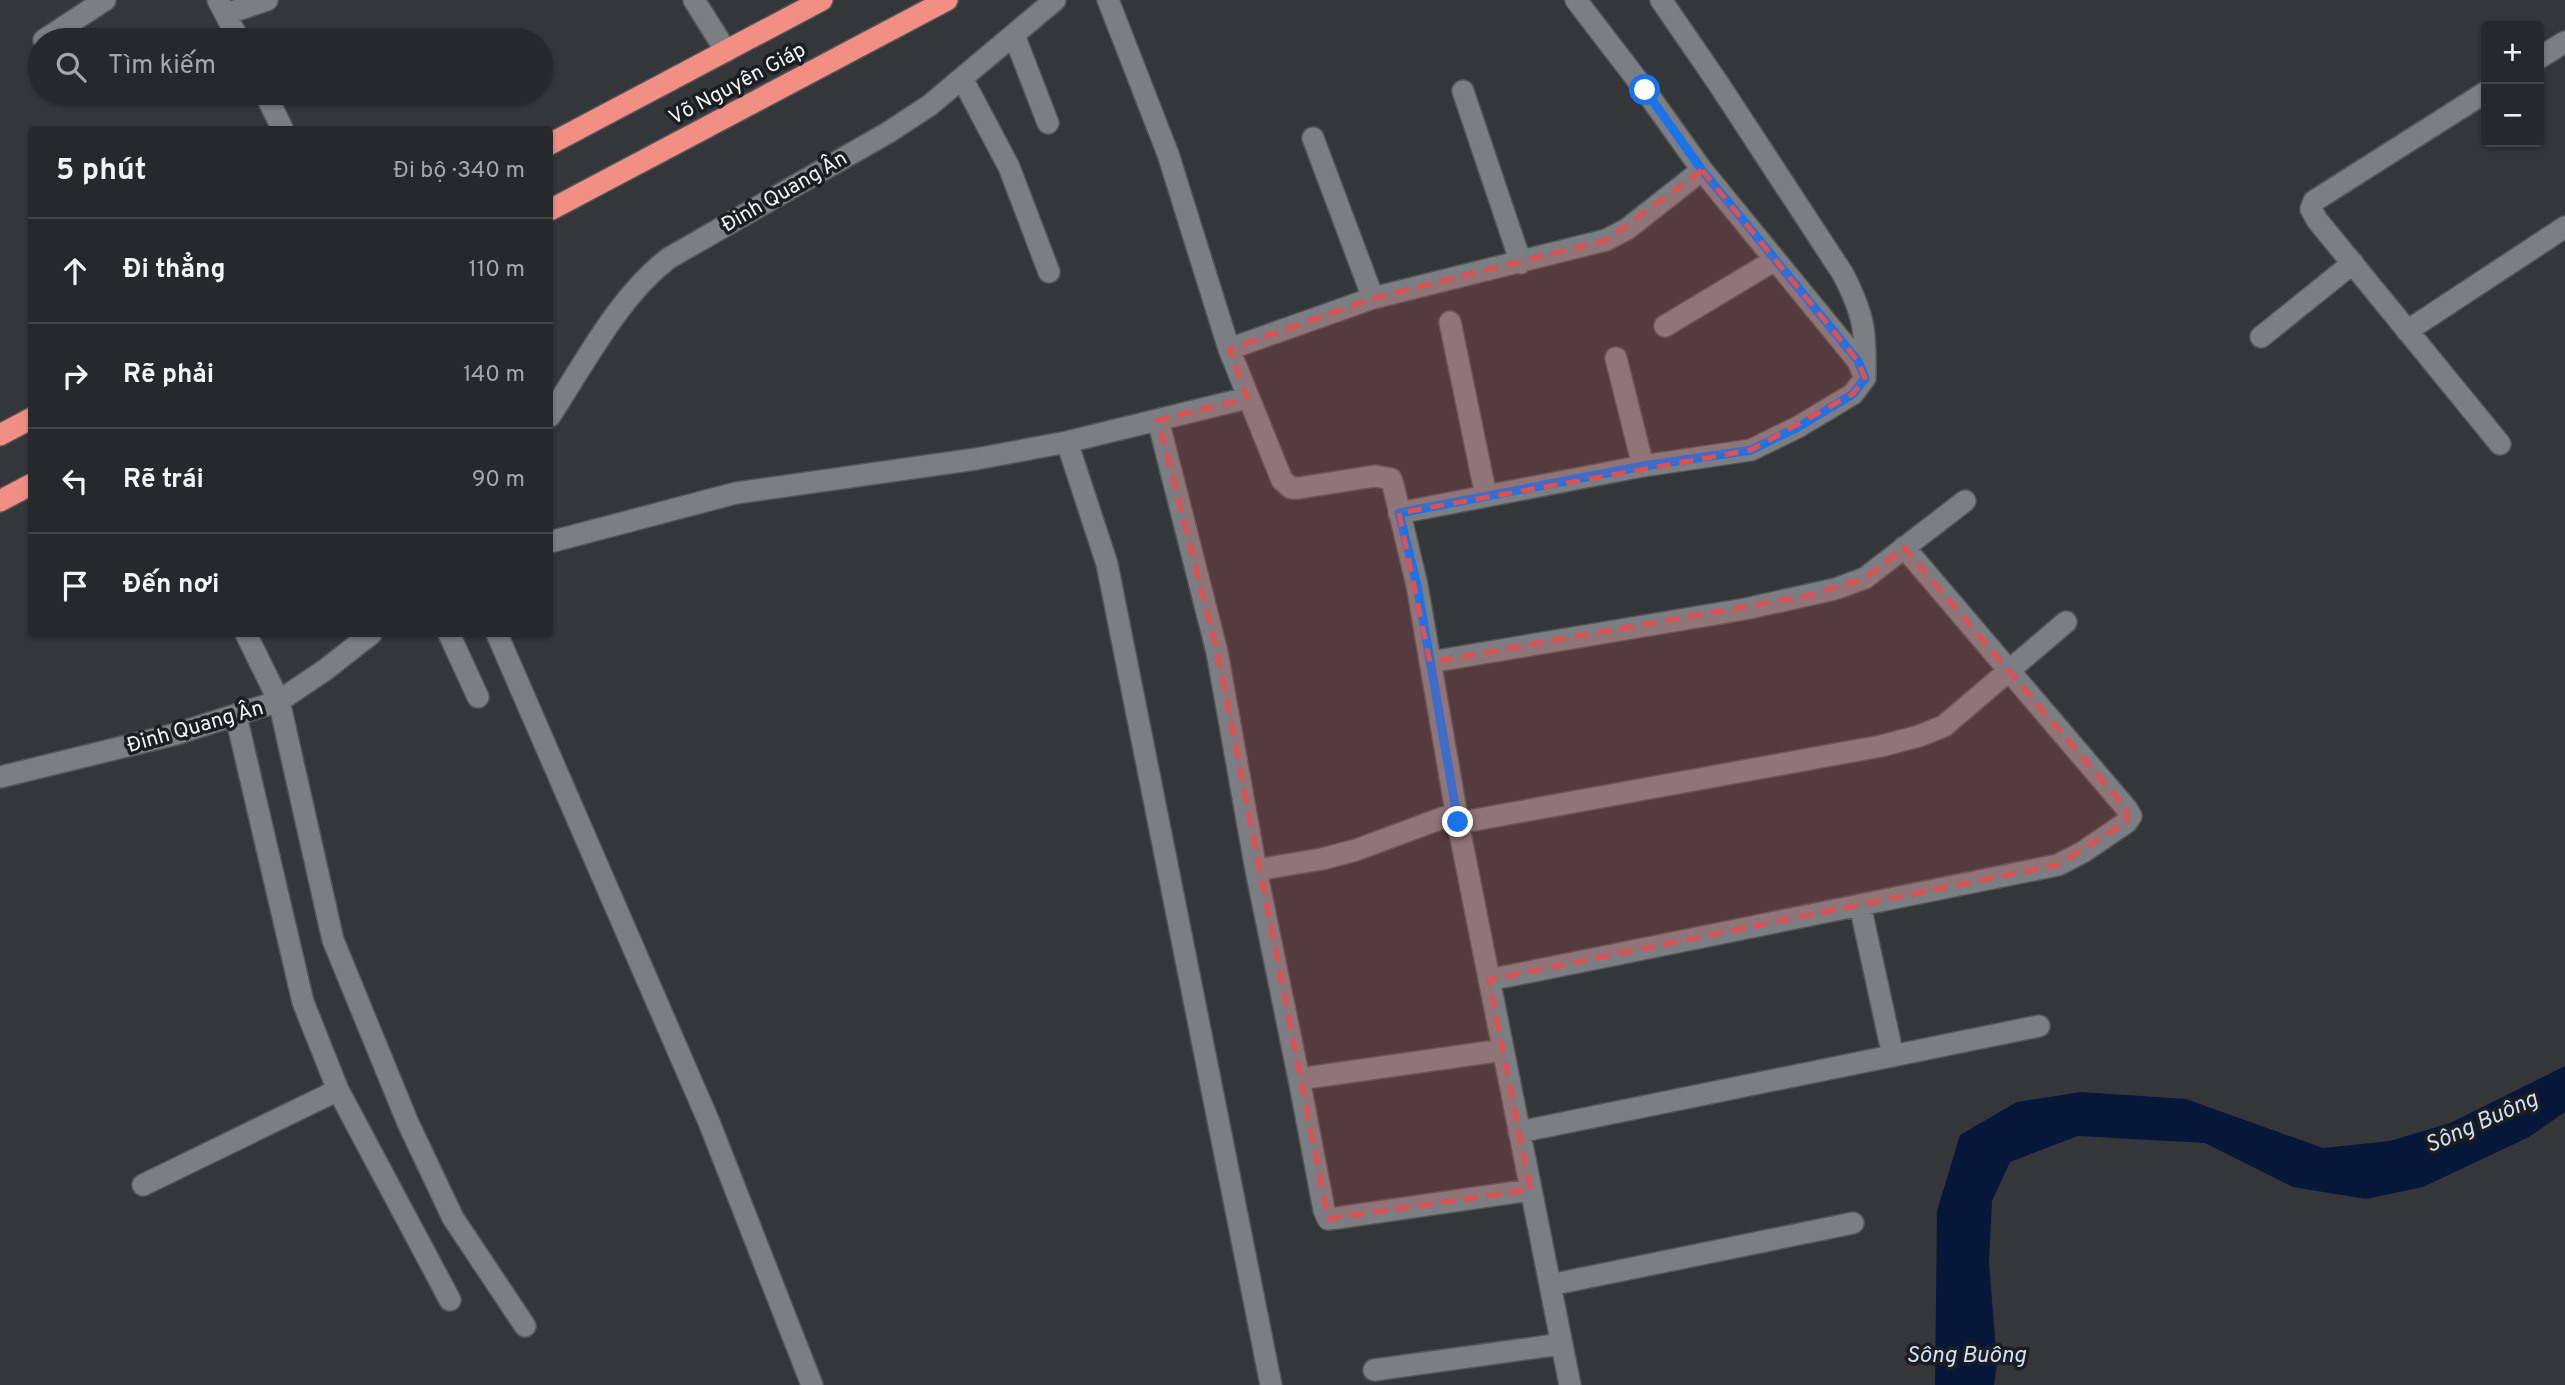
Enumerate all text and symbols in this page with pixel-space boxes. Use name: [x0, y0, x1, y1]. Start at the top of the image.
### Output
map controls: [2481, 21, 2544, 147]
button: +: [2481, 21, 2544, 84]
search box: [28, 28, 553, 105]
street label: Võ Nguyên Giáp: [665, 37, 811, 132]
icon: search: [52, 48, 90, 86]
text: Tìm kiếm: [108, 50, 216, 83]
route start: [1629, 74, 1660, 105]
button: −: [2481, 84, 2544, 147]
street label: Đinh Quang Ân: [716, 144, 853, 239]
text: 5 phút: [56, 153, 146, 190]
text: Đi bộ · 340 m: [393, 157, 525, 186]
icon: ahead: [56, 252, 94, 290]
text: Đi thẳng: [123, 254, 225, 287]
text: 110 m: [468, 256, 525, 285]
icon: right: [56, 357, 94, 395]
text: Rẽ phải: [123, 359, 214, 392]
text: 140 m: [463, 361, 525, 390]
icon: left: [56, 462, 94, 500]
text: Rẽ trái: [123, 464, 204, 497]
text: 90 m: [472, 466, 525, 495]
icon: arrive: [56, 567, 94, 605]
text: Đến nơi: [123, 569, 219, 602]
street label: Đinh Quang Ân: [124, 694, 267, 760]
route end: [1442, 806, 1473, 837]
water label: Sông Buông: [2421, 1085, 2543, 1161]
water label: Sông Buông: [1906, 1342, 2027, 1371]

